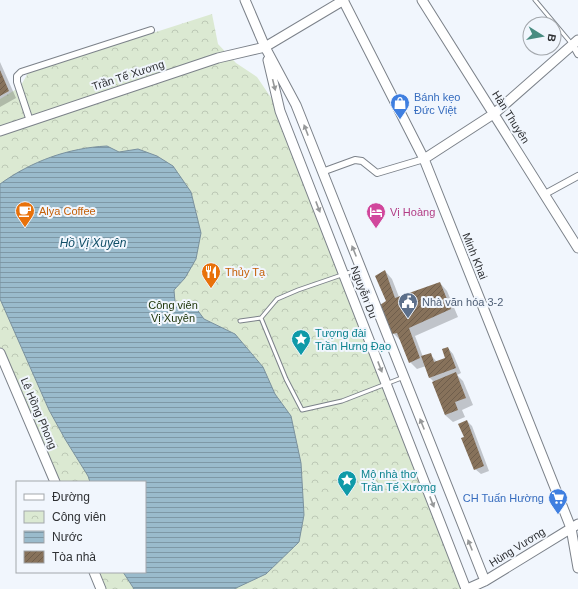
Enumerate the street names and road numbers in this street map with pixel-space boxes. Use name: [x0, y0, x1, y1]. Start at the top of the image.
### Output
street label: Trần Tế Xương: [90, 58, 166, 92]
street label: Hàn Thuyên: [490, 88, 532, 146]
street label: Minh Khai: [460, 231, 490, 281]
street label: Nguyễn Du: [349, 264, 379, 320]
street label: Lê Hồng Phong: [19, 375, 59, 451]
street label: Hùng Vương: [487, 525, 547, 569]

